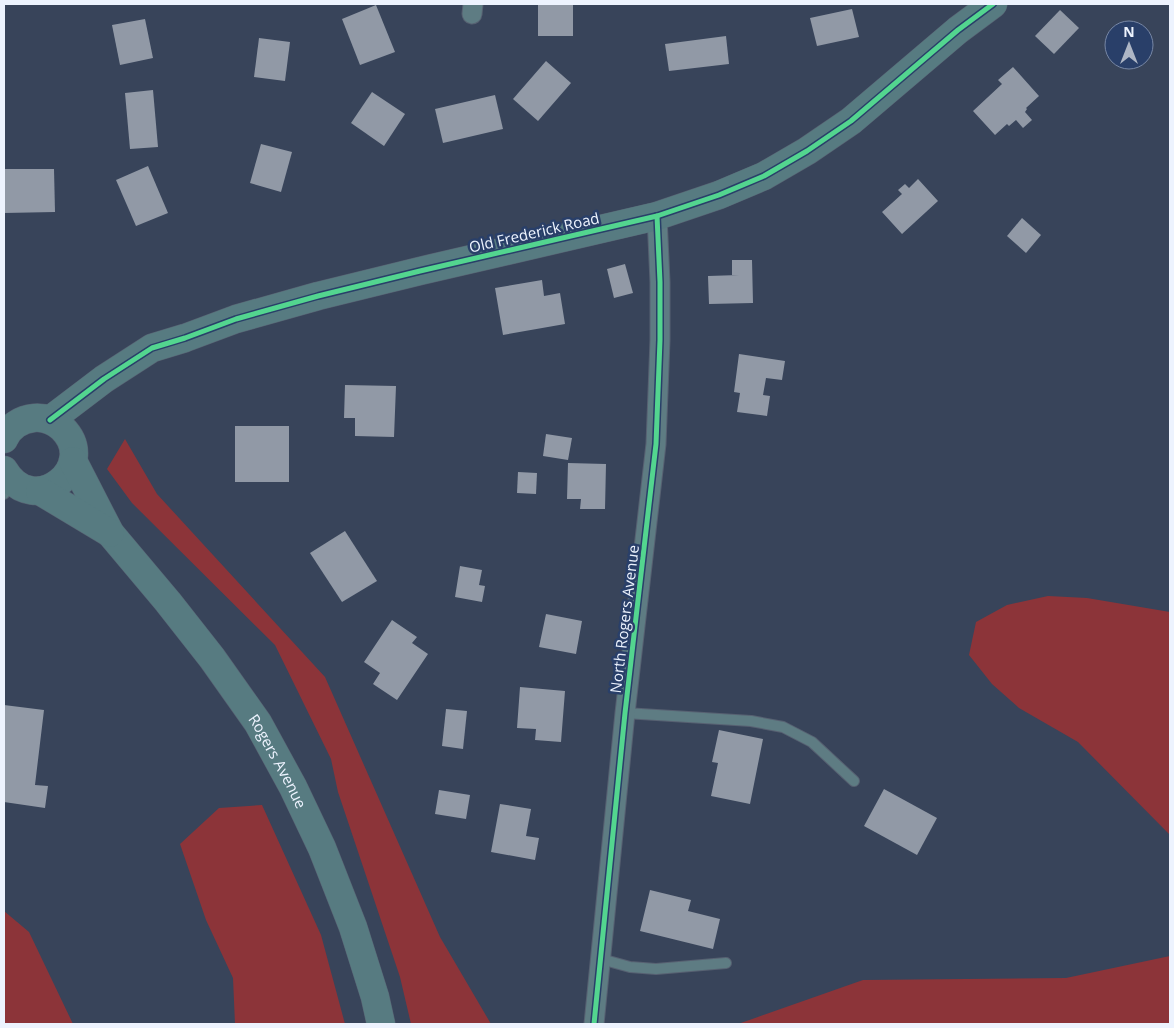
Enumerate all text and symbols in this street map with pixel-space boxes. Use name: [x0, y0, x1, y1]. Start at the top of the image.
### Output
north arrow: [1104, 20, 1154, 70]
text: N: [1123, 22, 1135, 41]
street label: Old Frederick Road: [467, 207, 601, 257]
street label: North Rogers Avenue: [605, 544, 643, 694]
street label: Rogers Avenue: [245, 710, 312, 811]

